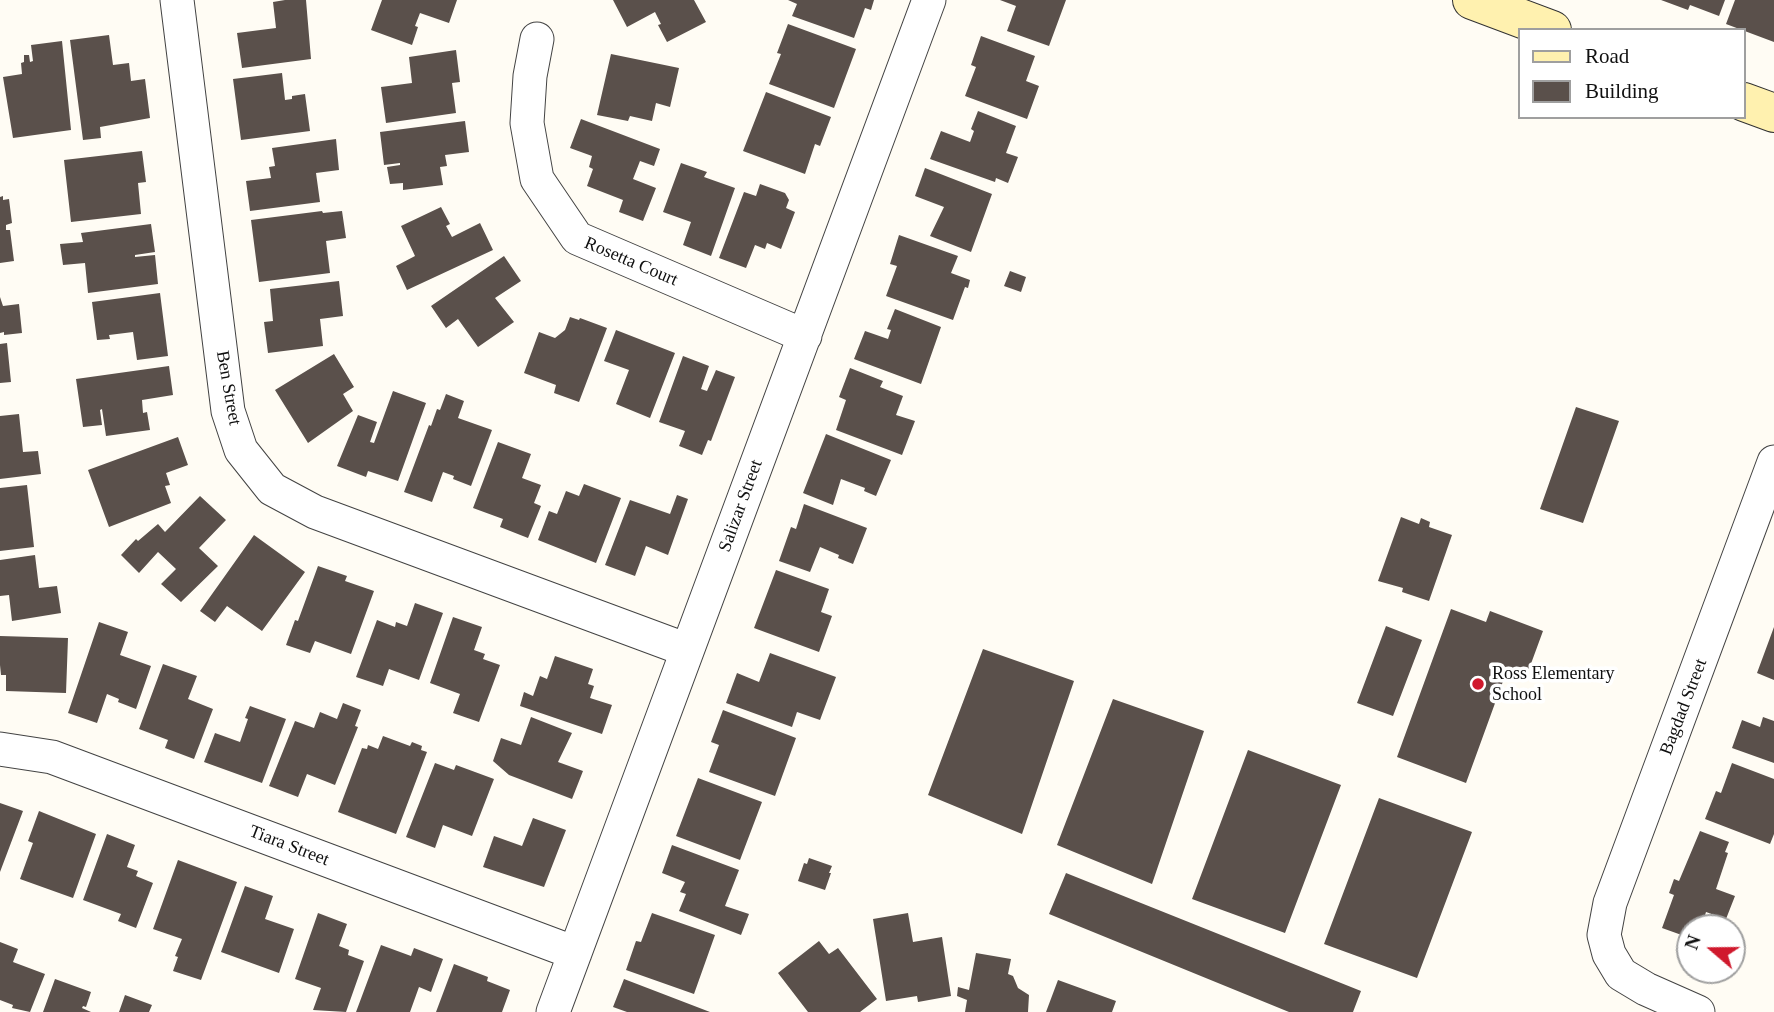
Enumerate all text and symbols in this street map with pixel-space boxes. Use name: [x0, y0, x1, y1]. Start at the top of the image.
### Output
legend: [1518, 28, 1746, 119]
text: Road: [1585, 44, 1629, 68]
text: Building: [1585, 79, 1659, 103]
street label: Rosetta Court: [581, 233, 681, 291]
street label: Ben Street: [211, 349, 245, 427]
street label: Salizar Street: [714, 457, 768, 555]
street label: Bagdad Street: [1656, 656, 1712, 758]
place label: Ross Elementary School: [1492, 663, 1614, 706]
marker: Ross Elementary School: [1470, 676, 1486, 692]
street label: Tiara Street: [246, 821, 332, 871]
north arrow: [1676, 914, 1746, 984]
text: N: [1680, 932, 1705, 952]

